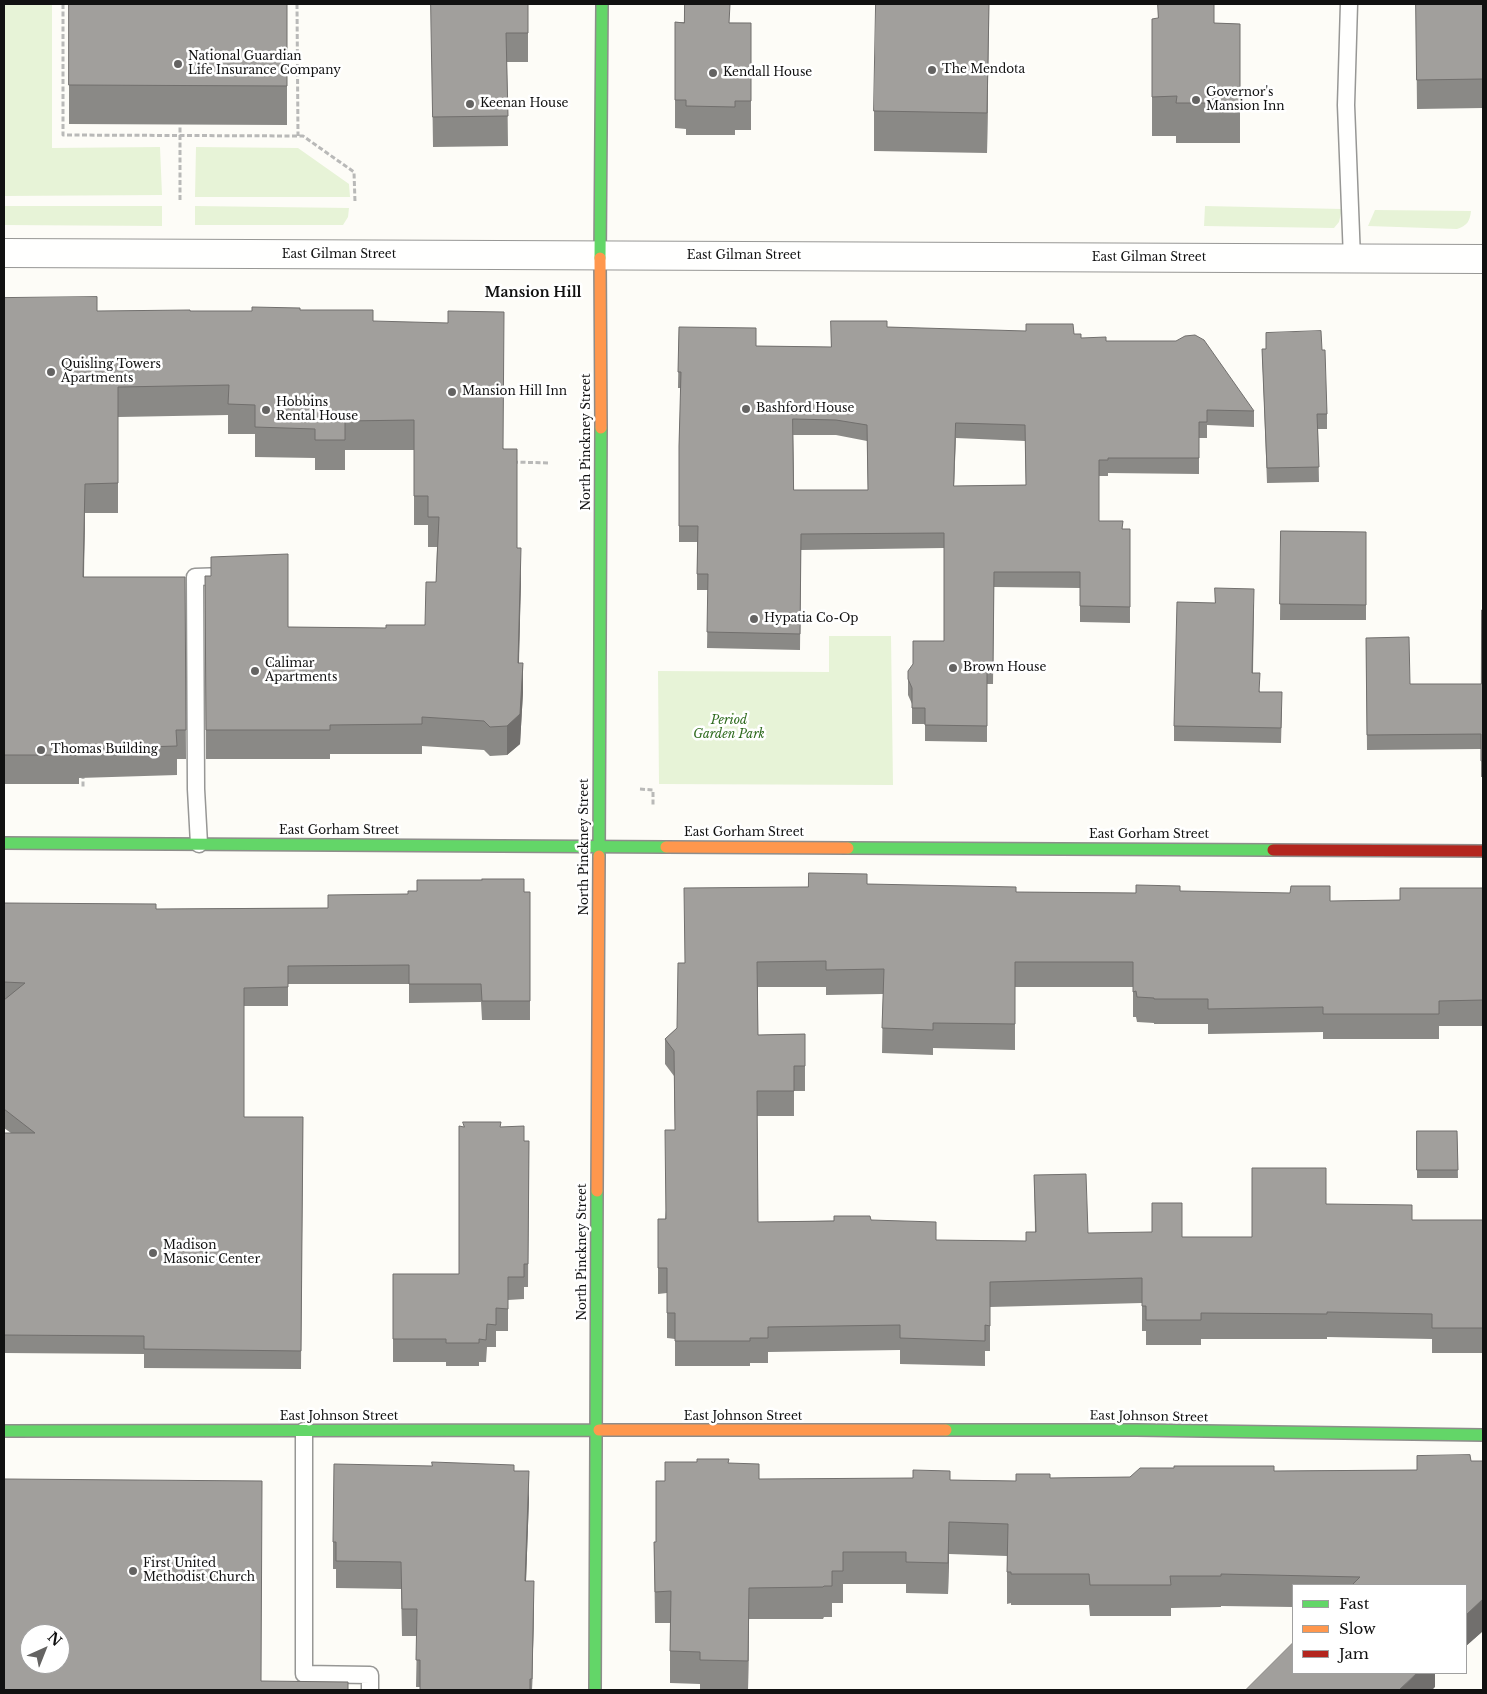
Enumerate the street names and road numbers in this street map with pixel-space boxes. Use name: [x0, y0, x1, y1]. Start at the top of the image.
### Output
street label: East Gilman Street: [282, 248, 396, 262]
street label: East Gilman Street: [687, 249, 801, 263]
street label: East Gilman Street: [1092, 251, 1206, 265]
street label: North Pinckney Street: [580, 374, 594, 510]
street label: North Pinckney Street: [578, 779, 592, 915]
street label: East Gorham Street: [279, 824, 399, 838]
street label: East Gorham Street: [684, 826, 804, 840]
street label: East Gorham Street: [1089, 828, 1209, 842]
street label: North Pinckney Street: [576, 1184, 590, 1320]
street label: East Johnson Street: [1090, 1409, 1208, 1425]
street label: East Johnson Street: [280, 1410, 398, 1424]
street label: East Johnson Street: [684, 1410, 802, 1424]

